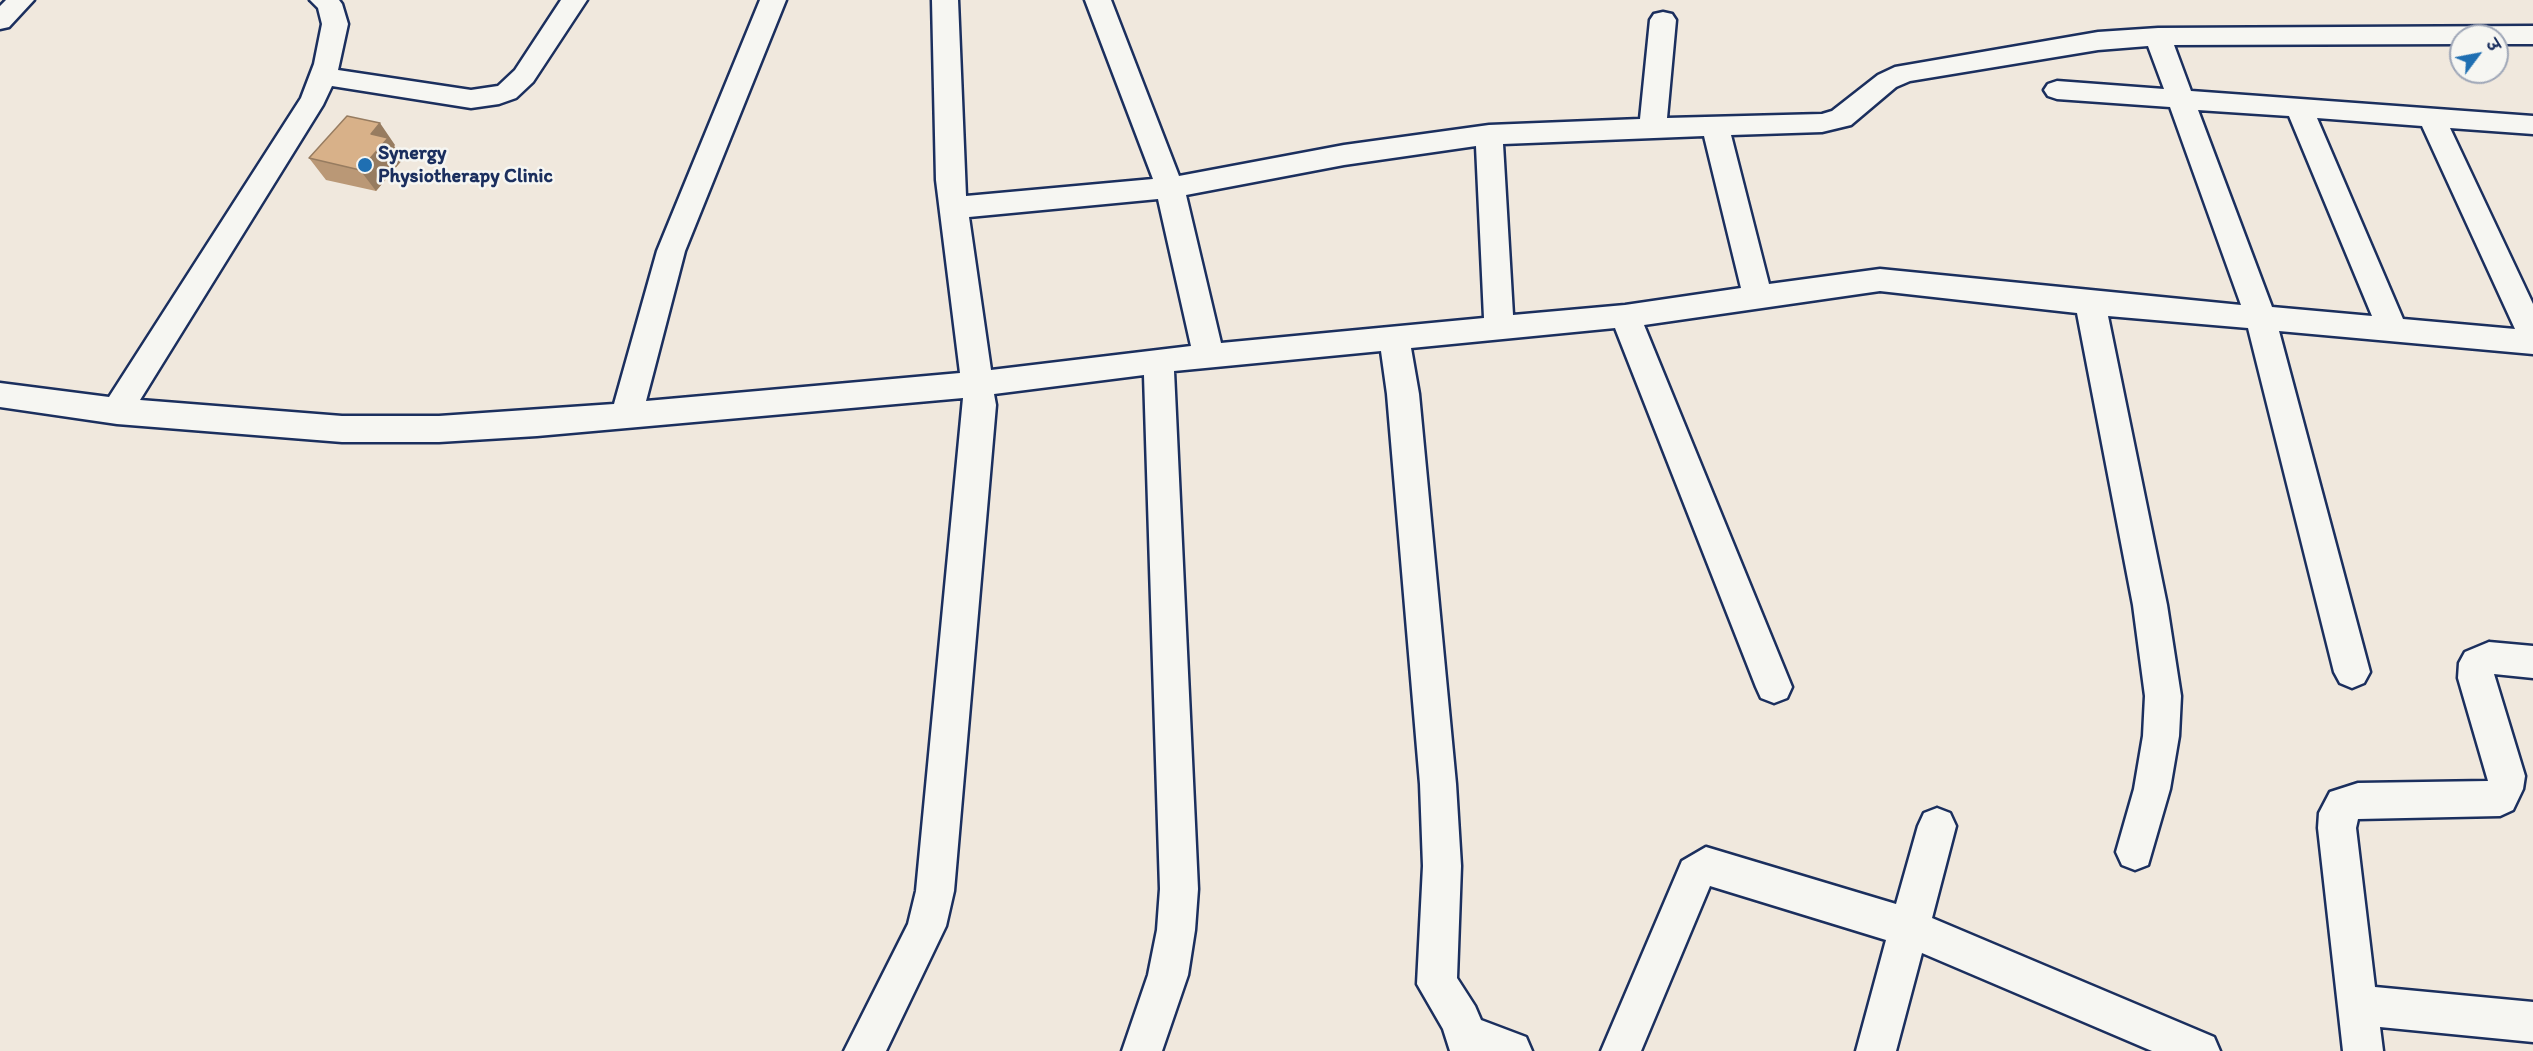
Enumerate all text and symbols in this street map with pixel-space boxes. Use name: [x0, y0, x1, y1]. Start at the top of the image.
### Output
north arrow: [2449, 24, 2509, 84]
text: उ: [2482, 36, 2504, 55]
place label: Synergy Physiotherapy Clinic: [378, 142, 553, 189]
marker: Synergy Physiotherapy Clinic: [356, 156, 374, 174]

